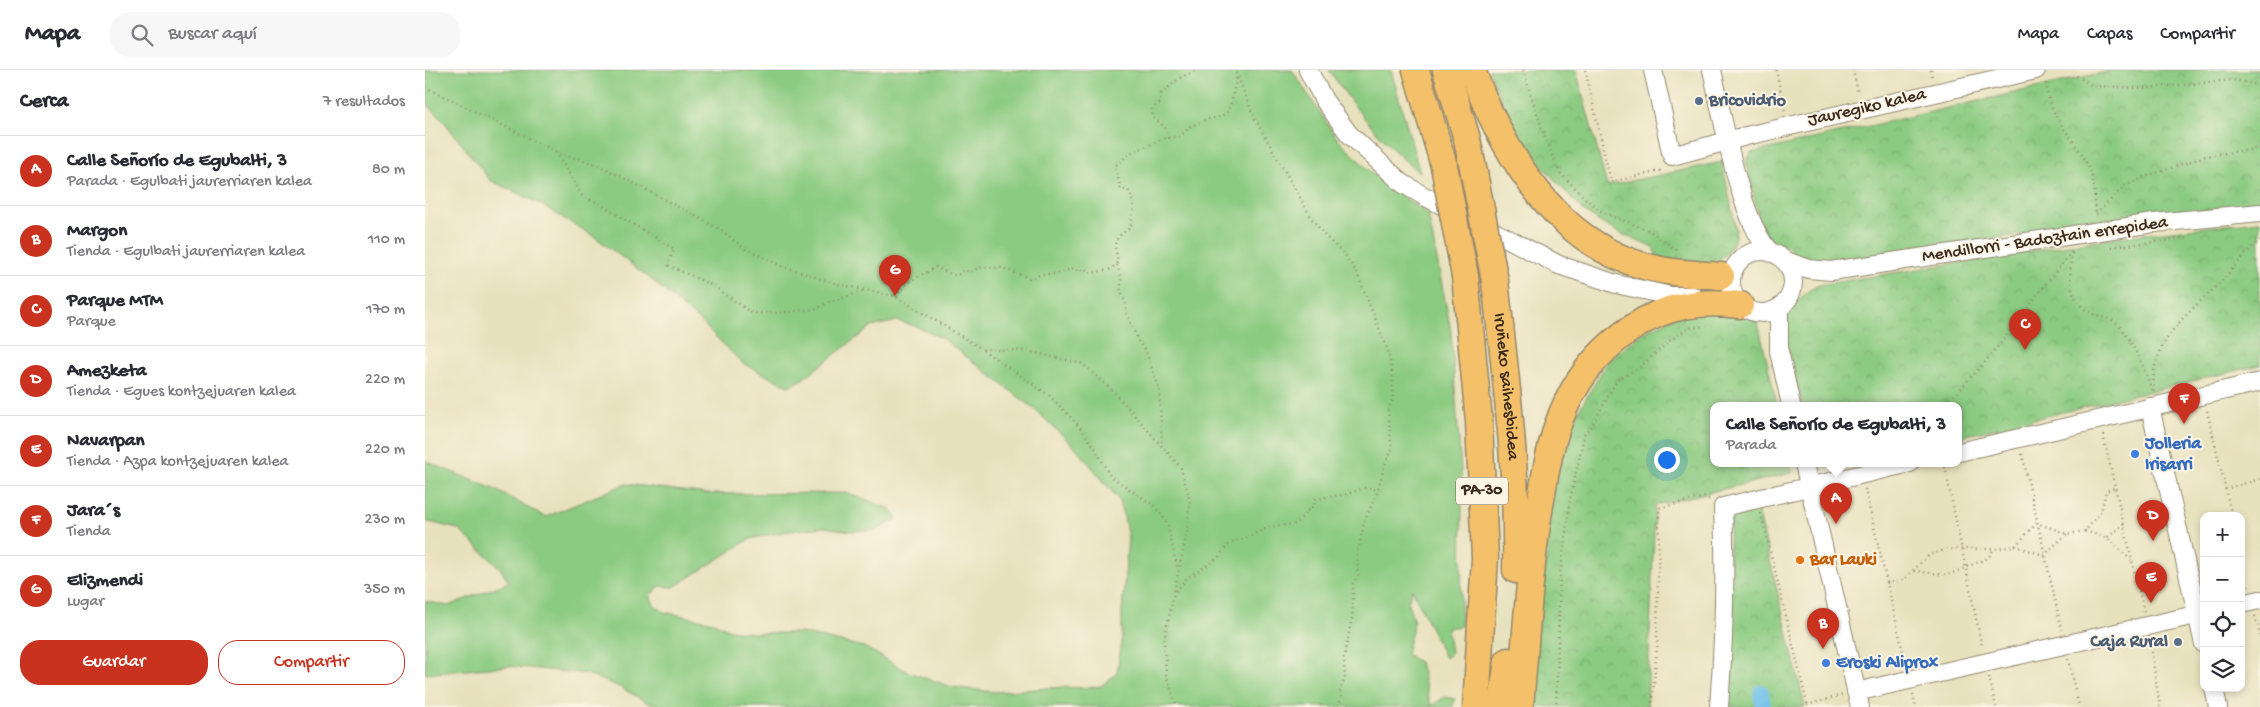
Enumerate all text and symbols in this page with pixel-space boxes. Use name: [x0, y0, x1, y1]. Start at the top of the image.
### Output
search box: [110, 12, 460, 57]
text: Mapa: [25, 20, 80, 49]
icon: search: [128, 21, 156, 49]
text: Buscar aquí: [168, 23, 257, 46]
text: Mapa: [2018, 24, 2059, 45]
text: Capas: [2087, 24, 2132, 45]
text: Compartir: [2160, 24, 2235, 45]
street label: Jauregiko kalea: [1806, 84, 1929, 132]
text: Cerca: [20, 90, 68, 115]
place label: Bricovidrio: [1708, 91, 1787, 112]
text: 7 resultados: [323, 93, 405, 112]
marker: Bricovidrio: [1693, 95, 1705, 107]
text: Calle Señorío de Egubalti, 3: [67, 150, 287, 173]
text: A: [31, 161, 41, 180]
text: 80 m: [372, 161, 405, 180]
text: Parada · Egulbati jaurerriaren kalea: [67, 173, 312, 192]
street label: Mendillorri - Badoztain errepidea: [1921, 212, 2170, 268]
text: Margon: [67, 220, 127, 243]
text: B: [32, 231, 40, 250]
text: 110 m: [368, 231, 405, 250]
text: Tienda · Egulbati jaurerriaren kalea: [67, 243, 305, 262]
pin: G: [879, 255, 911, 296]
text: Parque MTM: [67, 290, 163, 313]
text: C: [32, 301, 40, 320]
text: 170 m: [366, 301, 405, 320]
pin: C: [2009, 309, 2041, 350]
street label: Iruñeko saihesbidea: [1488, 312, 1524, 462]
text: Parque: [67, 313, 116, 332]
text: Amezketa: [67, 360, 146, 383]
text: D: [31, 371, 41, 390]
text: 220 m: [365, 371, 405, 390]
text: Tienda · Egues kontzejuaren kalea: [67, 383, 296, 402]
pin: F: [2168, 383, 2200, 424]
popup: [1710, 402, 1962, 467]
text: Calle Señorío de Egubalti, 3: [1726, 414, 1946, 437]
text: Navarpan: [67, 430, 145, 453]
place label: Jolleria Irisarri: [2144, 434, 2202, 476]
text: Parada: [1726, 437, 1776, 456]
text: E: [31, 441, 41, 460]
text: 220 m: [365, 441, 405, 460]
your location: [1654, 447, 1680, 473]
marker: Jolleria Irisarri: [2129, 448, 2141, 460]
text: Tienda · Azpa kontzejuaren kalea: [67, 453, 288, 472]
road number: PA-30: [1456, 478, 1508, 504]
pin: A: [1820, 483, 1852, 524]
text: Jara´s: [67, 500, 120, 523]
pin: D: [2137, 500, 2169, 541]
text: F: [32, 511, 40, 530]
text: 230 m: [365, 511, 405, 530]
map controls: [2200, 512, 2245, 692]
button: +: [2200, 512, 2245, 557]
text: Tienda: [67, 523, 111, 542]
place label: Bar Lauki: [1809, 550, 1877, 571]
marker: Bar Lauki: [1794, 554, 1806, 566]
button: −: [2200, 557, 2245, 602]
pin: E: [2135, 562, 2167, 603]
text: Elizmendi: [67, 570, 143, 593]
text: G: [31, 581, 41, 600]
text: 350 m: [364, 581, 405, 600]
text: Lugar: [67, 593, 104, 612]
button: locate: [2200, 602, 2245, 647]
pin: B: [1807, 608, 1839, 649]
place label: Caja Rural: [2090, 632, 2168, 653]
marker: Caja Rural: [2172, 636, 2184, 648]
button: Guardar: [20, 640, 208, 685]
button: Compartir: [218, 640, 405, 685]
button: layers: [2200, 647, 2245, 692]
place label: Eroski Aliprox: [1836, 653, 1939, 674]
marker: Eroski Aliprox: [1820, 657, 1832, 669]

